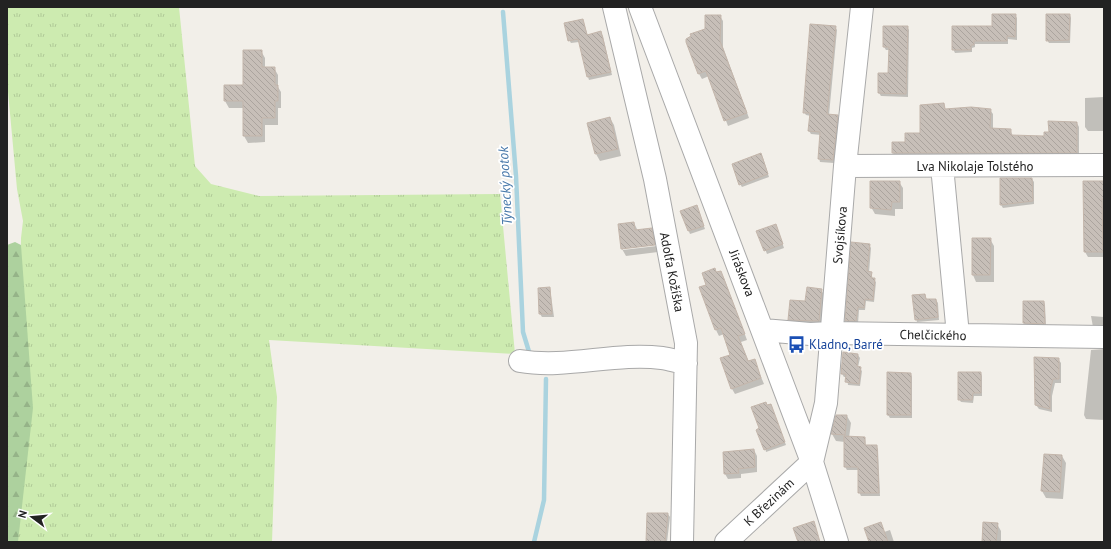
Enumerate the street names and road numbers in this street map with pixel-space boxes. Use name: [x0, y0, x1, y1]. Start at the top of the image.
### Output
street label: Lva Nikolaje Tolstého: [916, 158, 1034, 175]
street label: Svojsíkova: [829, 205, 851, 265]
street label: Adolfa Kožíška: [656, 231, 688, 313]
street label: Jiráskova: [725, 246, 759, 299]
street label: Chelčického: [899, 326, 967, 344]
street label: K Březinám: [740, 474, 798, 530]

